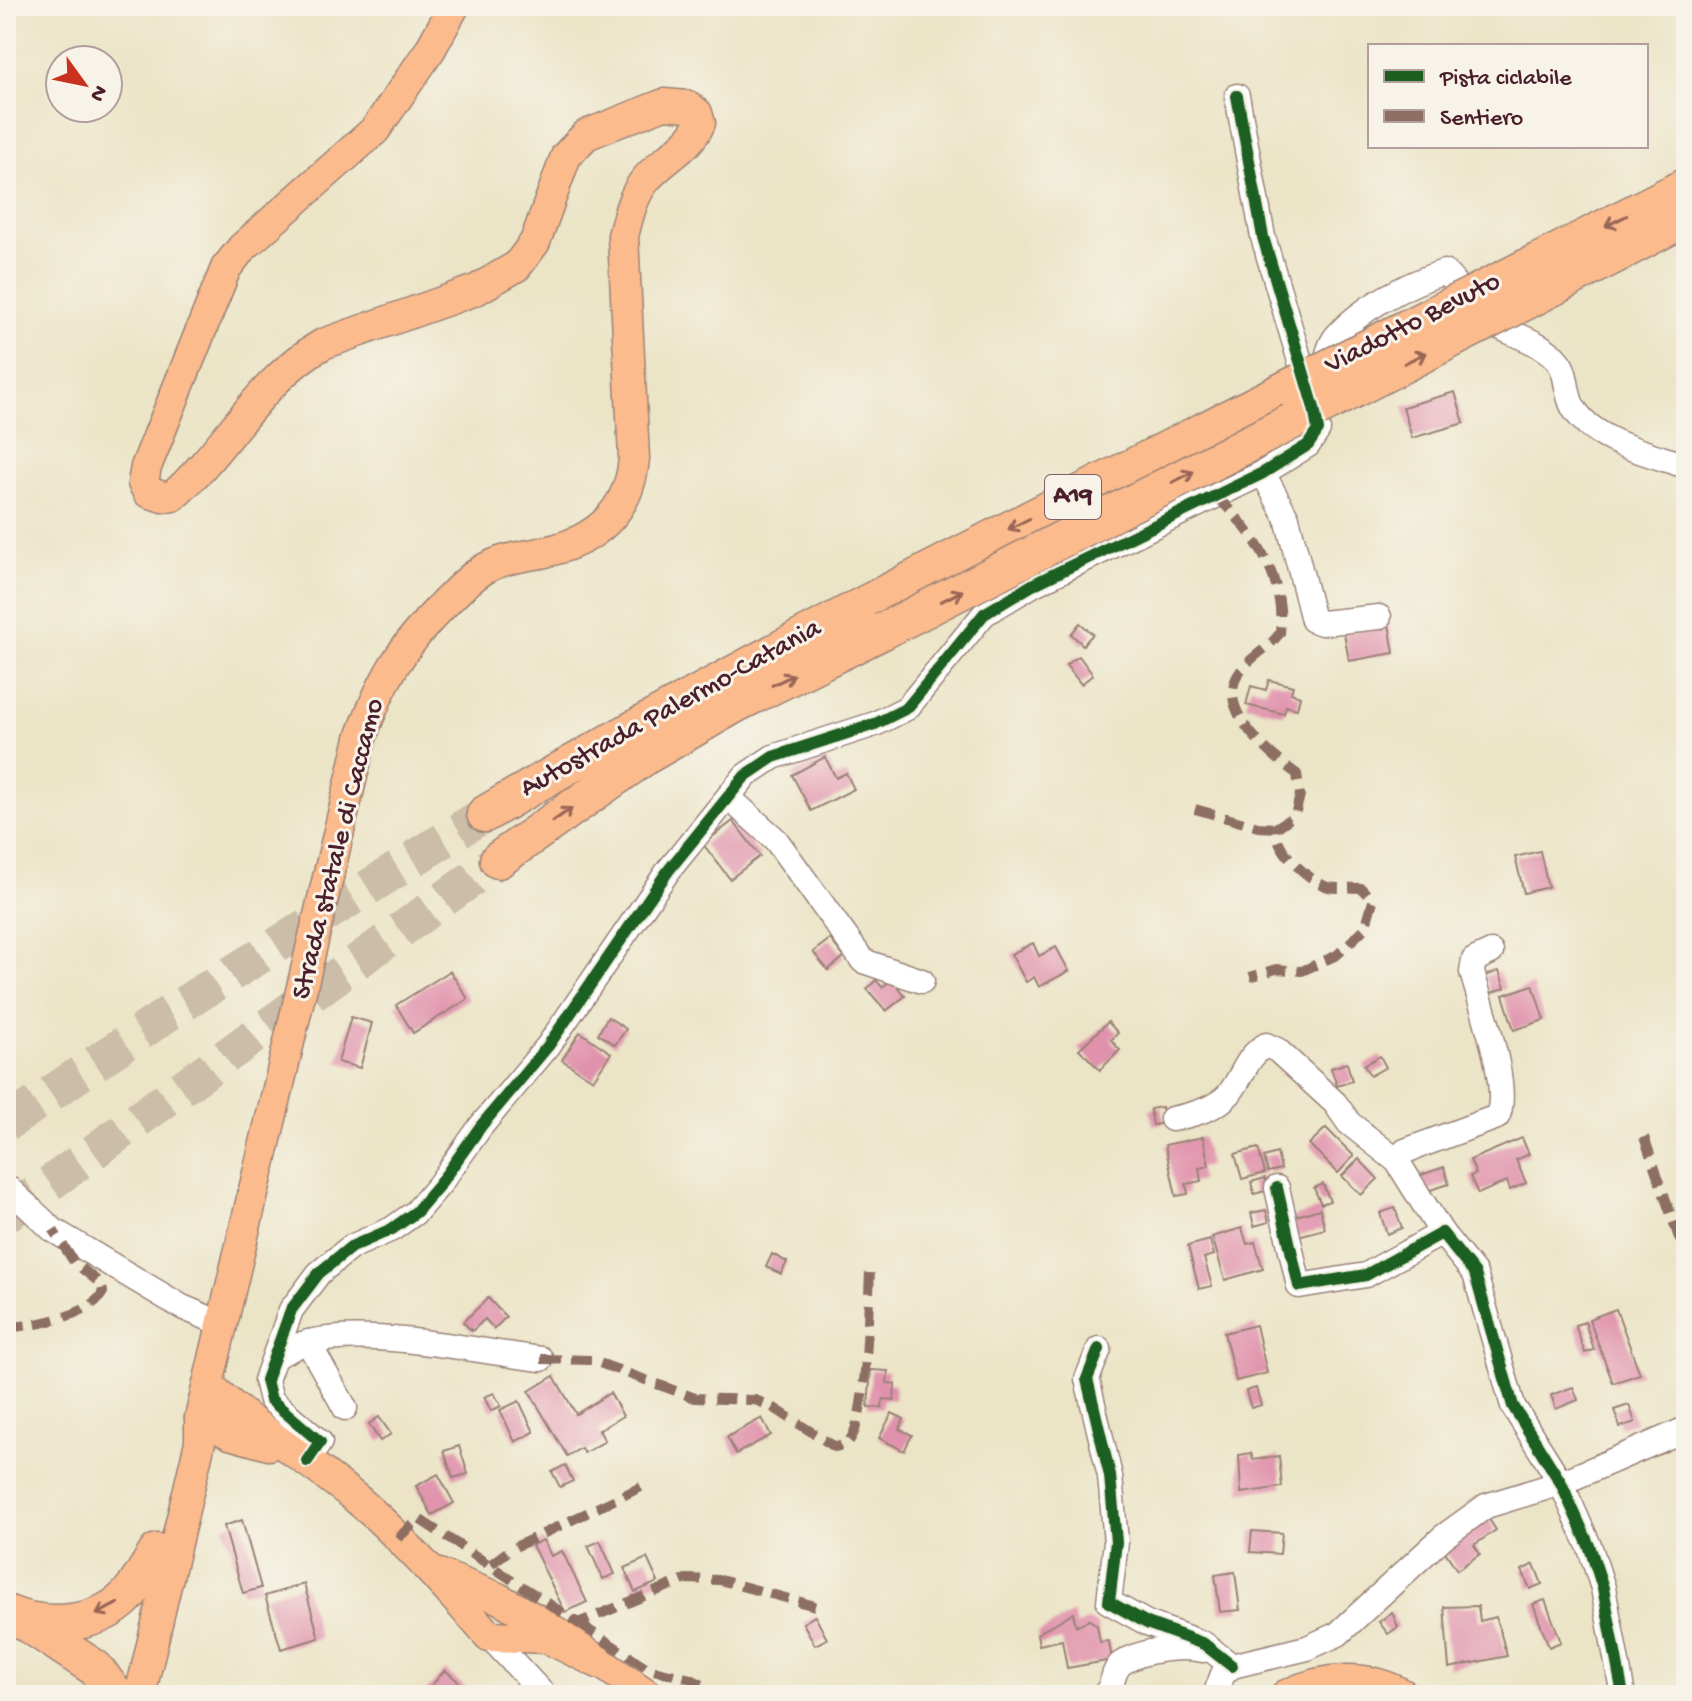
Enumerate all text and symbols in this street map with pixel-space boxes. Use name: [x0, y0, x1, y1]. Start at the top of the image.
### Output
north arrow: [44, 44, 124, 124]
legend: [1368, 44, 1648, 148]
text: Pista ciclabile: [1439, 65, 1572, 94]
text: N: [83, 80, 112, 106]
text: Sentiero: [1440, 105, 1523, 134]
one-way arrow: [1605, 214, 1629, 230]
street label: Viadotto Bevuto: [1319, 266, 1506, 383]
one-way arrow: [1402, 350, 1426, 366]
one-way arrow: [1171, 469, 1195, 484]
road number: A19: [1045, 475, 1101, 519]
one-way arrow: [1007, 517, 1031, 533]
one-way arrow: [940, 587, 963, 603]
street label: Autostrada Palermo-Catania: [515, 612, 828, 806]
one-way arrow: [771, 672, 795, 688]
street label: Strada statale di Caccamo: [286, 695, 392, 1003]
one-way arrow: [550, 807, 572, 823]
one-way arrow: [96, 1602, 119, 1618]

